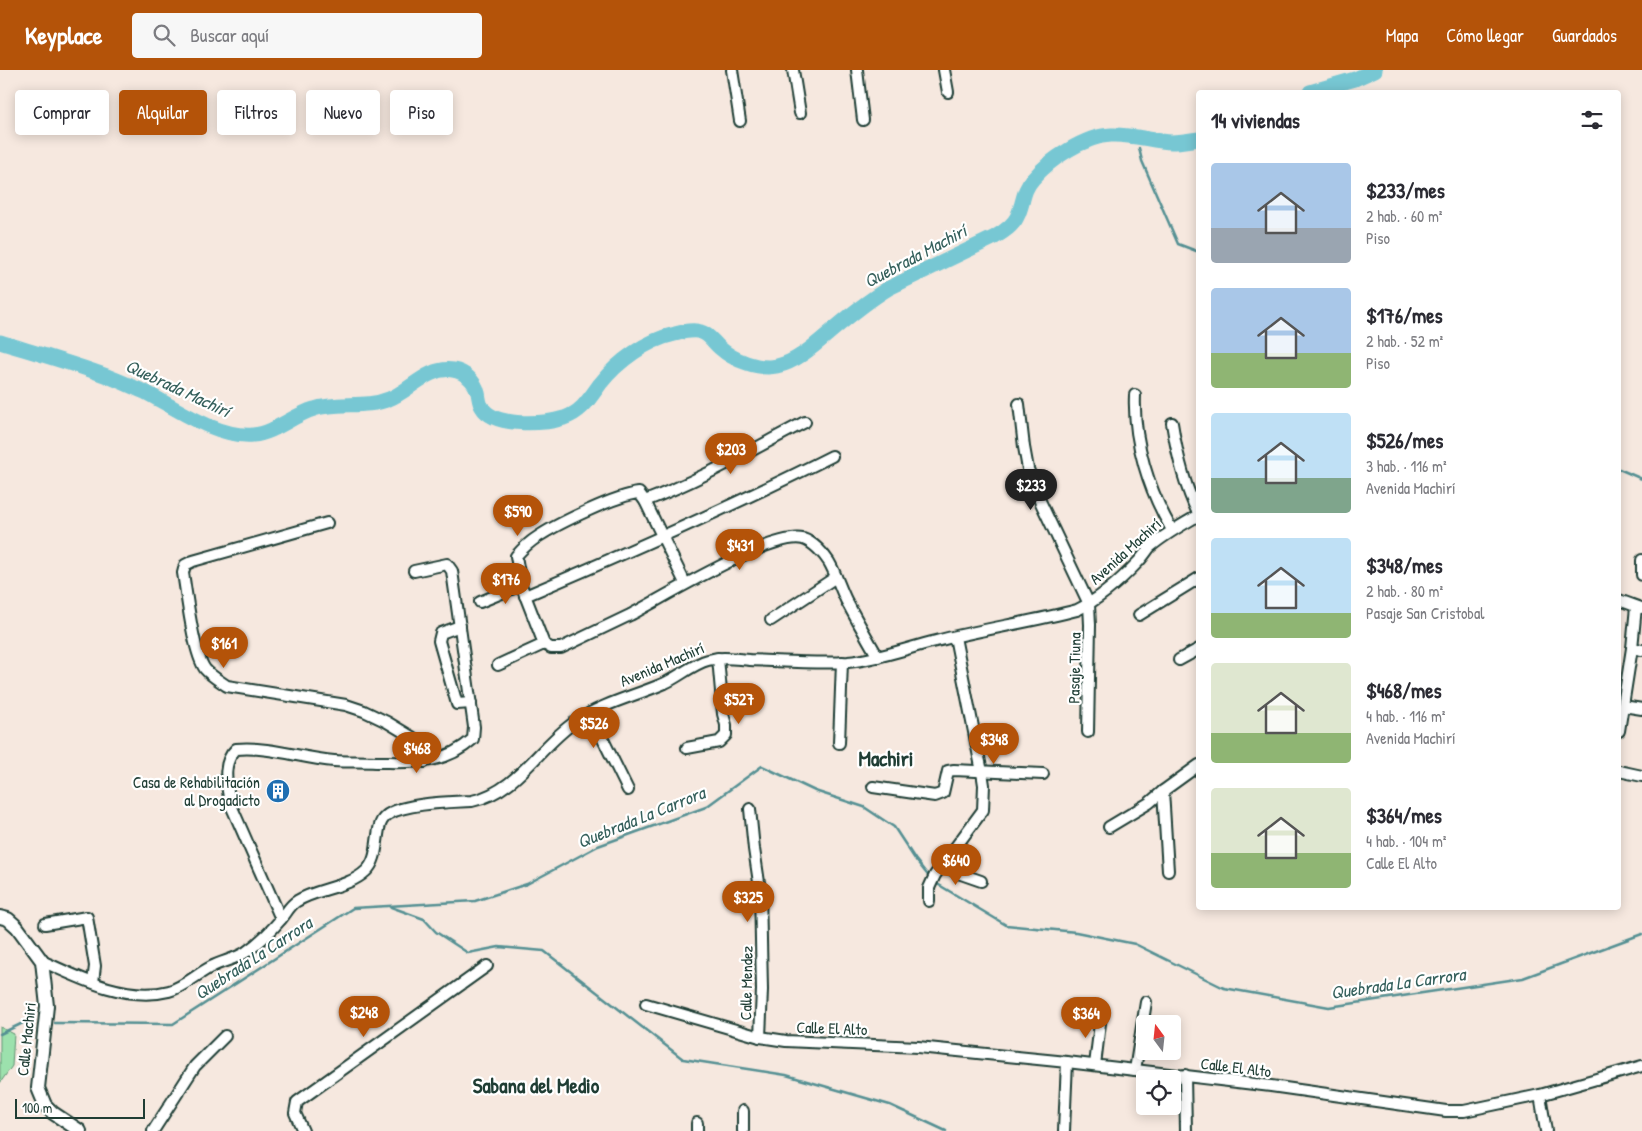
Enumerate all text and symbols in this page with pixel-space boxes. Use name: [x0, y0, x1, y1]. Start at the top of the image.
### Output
search box: [132, 13, 482, 58]
text: Keyplace: [25, 19, 102, 51]
icon: search: [150, 21, 178, 49]
text: Buscar aquí: [190, 22, 269, 48]
text: Mapa: [1386, 23, 1418, 48]
text: Cómo llegar: [1446, 23, 1524, 48]
text: Guardados: [1552, 23, 1617, 48]
chip: Comprar: [15, 90, 109, 135]
chip: Alquilar: [119, 90, 207, 135]
chip: Filtros: [217, 90, 296, 135]
chip: Nuevo: [306, 90, 380, 135]
chip: Piso: [390, 90, 453, 135]
text: 14 viviendas: [1211, 106, 1300, 135]
icon: filters: [1578, 106, 1606, 134]
text: $233/mes: [1366, 176, 1445, 205]
icon: home: [1251, 183, 1311, 243]
text: 2 hab. · 60 m²: [1366, 205, 1443, 227]
water label: Quebrada Machirí: [859, 217, 973, 294]
text: Piso: [1366, 227, 1390, 249]
text: $176/mes: [1366, 301, 1443, 330]
icon: home: [1251, 308, 1311, 368]
text: 2 hab. · 52 m²: [1366, 330, 1443, 352]
text: Piso: [1366, 352, 1390, 374]
water label: Quebrada Machirí: [121, 353, 237, 424]
text: $526/mes: [1366, 426, 1443, 455]
pin: $203: [701, 432, 761, 475]
icon: home: [1251, 433, 1311, 493]
text: $203: [716, 438, 746, 460]
text: 3 hab. · 116 m²: [1366, 455, 1447, 477]
pin: $233: [1001, 468, 1061, 511]
text: $233: [1016, 474, 1046, 496]
text: Avenida Machirí: [1366, 477, 1456, 499]
pin: $590: [488, 494, 548, 537]
text: $590: [504, 500, 532, 522]
street label: Avenida Machirí: [1084, 513, 1166, 589]
pin: $431: [710, 528, 770, 571]
text: $431: [726, 534, 754, 556]
text: $348/mes: [1366, 551, 1443, 580]
icon: home: [1251, 558, 1311, 618]
pin: $176: [476, 562, 536, 605]
text: $176: [492, 568, 520, 590]
text: 2 hab. · 80 m²: [1366, 580, 1443, 602]
text: Pasaje San Cristobal: [1366, 602, 1484, 624]
pin: $161: [194, 626, 254, 669]
text: $161: [211, 632, 237, 654]
street label: Pasaje Tiuna: [1062, 632, 1086, 704]
street label: Avenida Machirí: [616, 636, 708, 692]
text: $468/mes: [1366, 676, 1442, 705]
pin: $527: [709, 682, 769, 725]
icon: home: [1251, 683, 1311, 743]
text: $527: [724, 688, 754, 710]
text: 4 hab. · 116 m²: [1366, 705, 1446, 727]
pin: $526: [564, 706, 624, 749]
text: $526: [580, 712, 608, 734]
pin: $348: [964, 722, 1024, 765]
text: Avenida Machirí: [1366, 727, 1456, 749]
text: $348: [980, 728, 1008, 750]
pin: $468: [387, 732, 447, 774]
text: $468: [403, 737, 431, 759]
district label: Machiri: [858, 744, 914, 773]
place label: Casa de Rehabilitación al Drogadicto: [133, 771, 261, 811]
building icon: Casa de Rehabilitación al Drogadicto: [265, 778, 291, 804]
water label: Quebrada La Carrora: [573, 779, 710, 854]
text: $364/mes: [1366, 801, 1442, 830]
icon: home: [1251, 808, 1311, 868]
text: 4 hab. · 104 m²: [1366, 830, 1446, 852]
pin: $640: [926, 844, 986, 886]
text: $640: [942, 849, 970, 871]
text: Calle El Alto: [1366, 852, 1437, 874]
pin: $325: [718, 880, 778, 923]
text: $325: [733, 886, 763, 908]
water label: Quebrada La Carrora: [189, 910, 318, 1005]
street label: Calle Mendez: [734, 945, 758, 1020]
water label: Quebrada La Carrora: [1329, 961, 1469, 1005]
pin: $248: [334, 996, 394, 1038]
pin: $364: [1056, 996, 1116, 1039]
street label: Calle Machiri: [11, 1001, 41, 1077]
text: $248: [350, 1001, 378, 1023]
text: $364: [1072, 1002, 1100, 1024]
north arrow: [1136, 1015, 1181, 1060]
map controls: [1136, 1015, 1181, 1115]
street label: Calle El Alto: [796, 1016, 868, 1040]
street label: Calle El Alto: [1199, 1052, 1273, 1082]
button: locate: [1136, 1070, 1181, 1115]
district label: Sabana del Medio: [473, 1071, 600, 1100]
scale bar: [15, 1096, 145, 1119]
text: 100 m: [22, 1098, 52, 1117]

